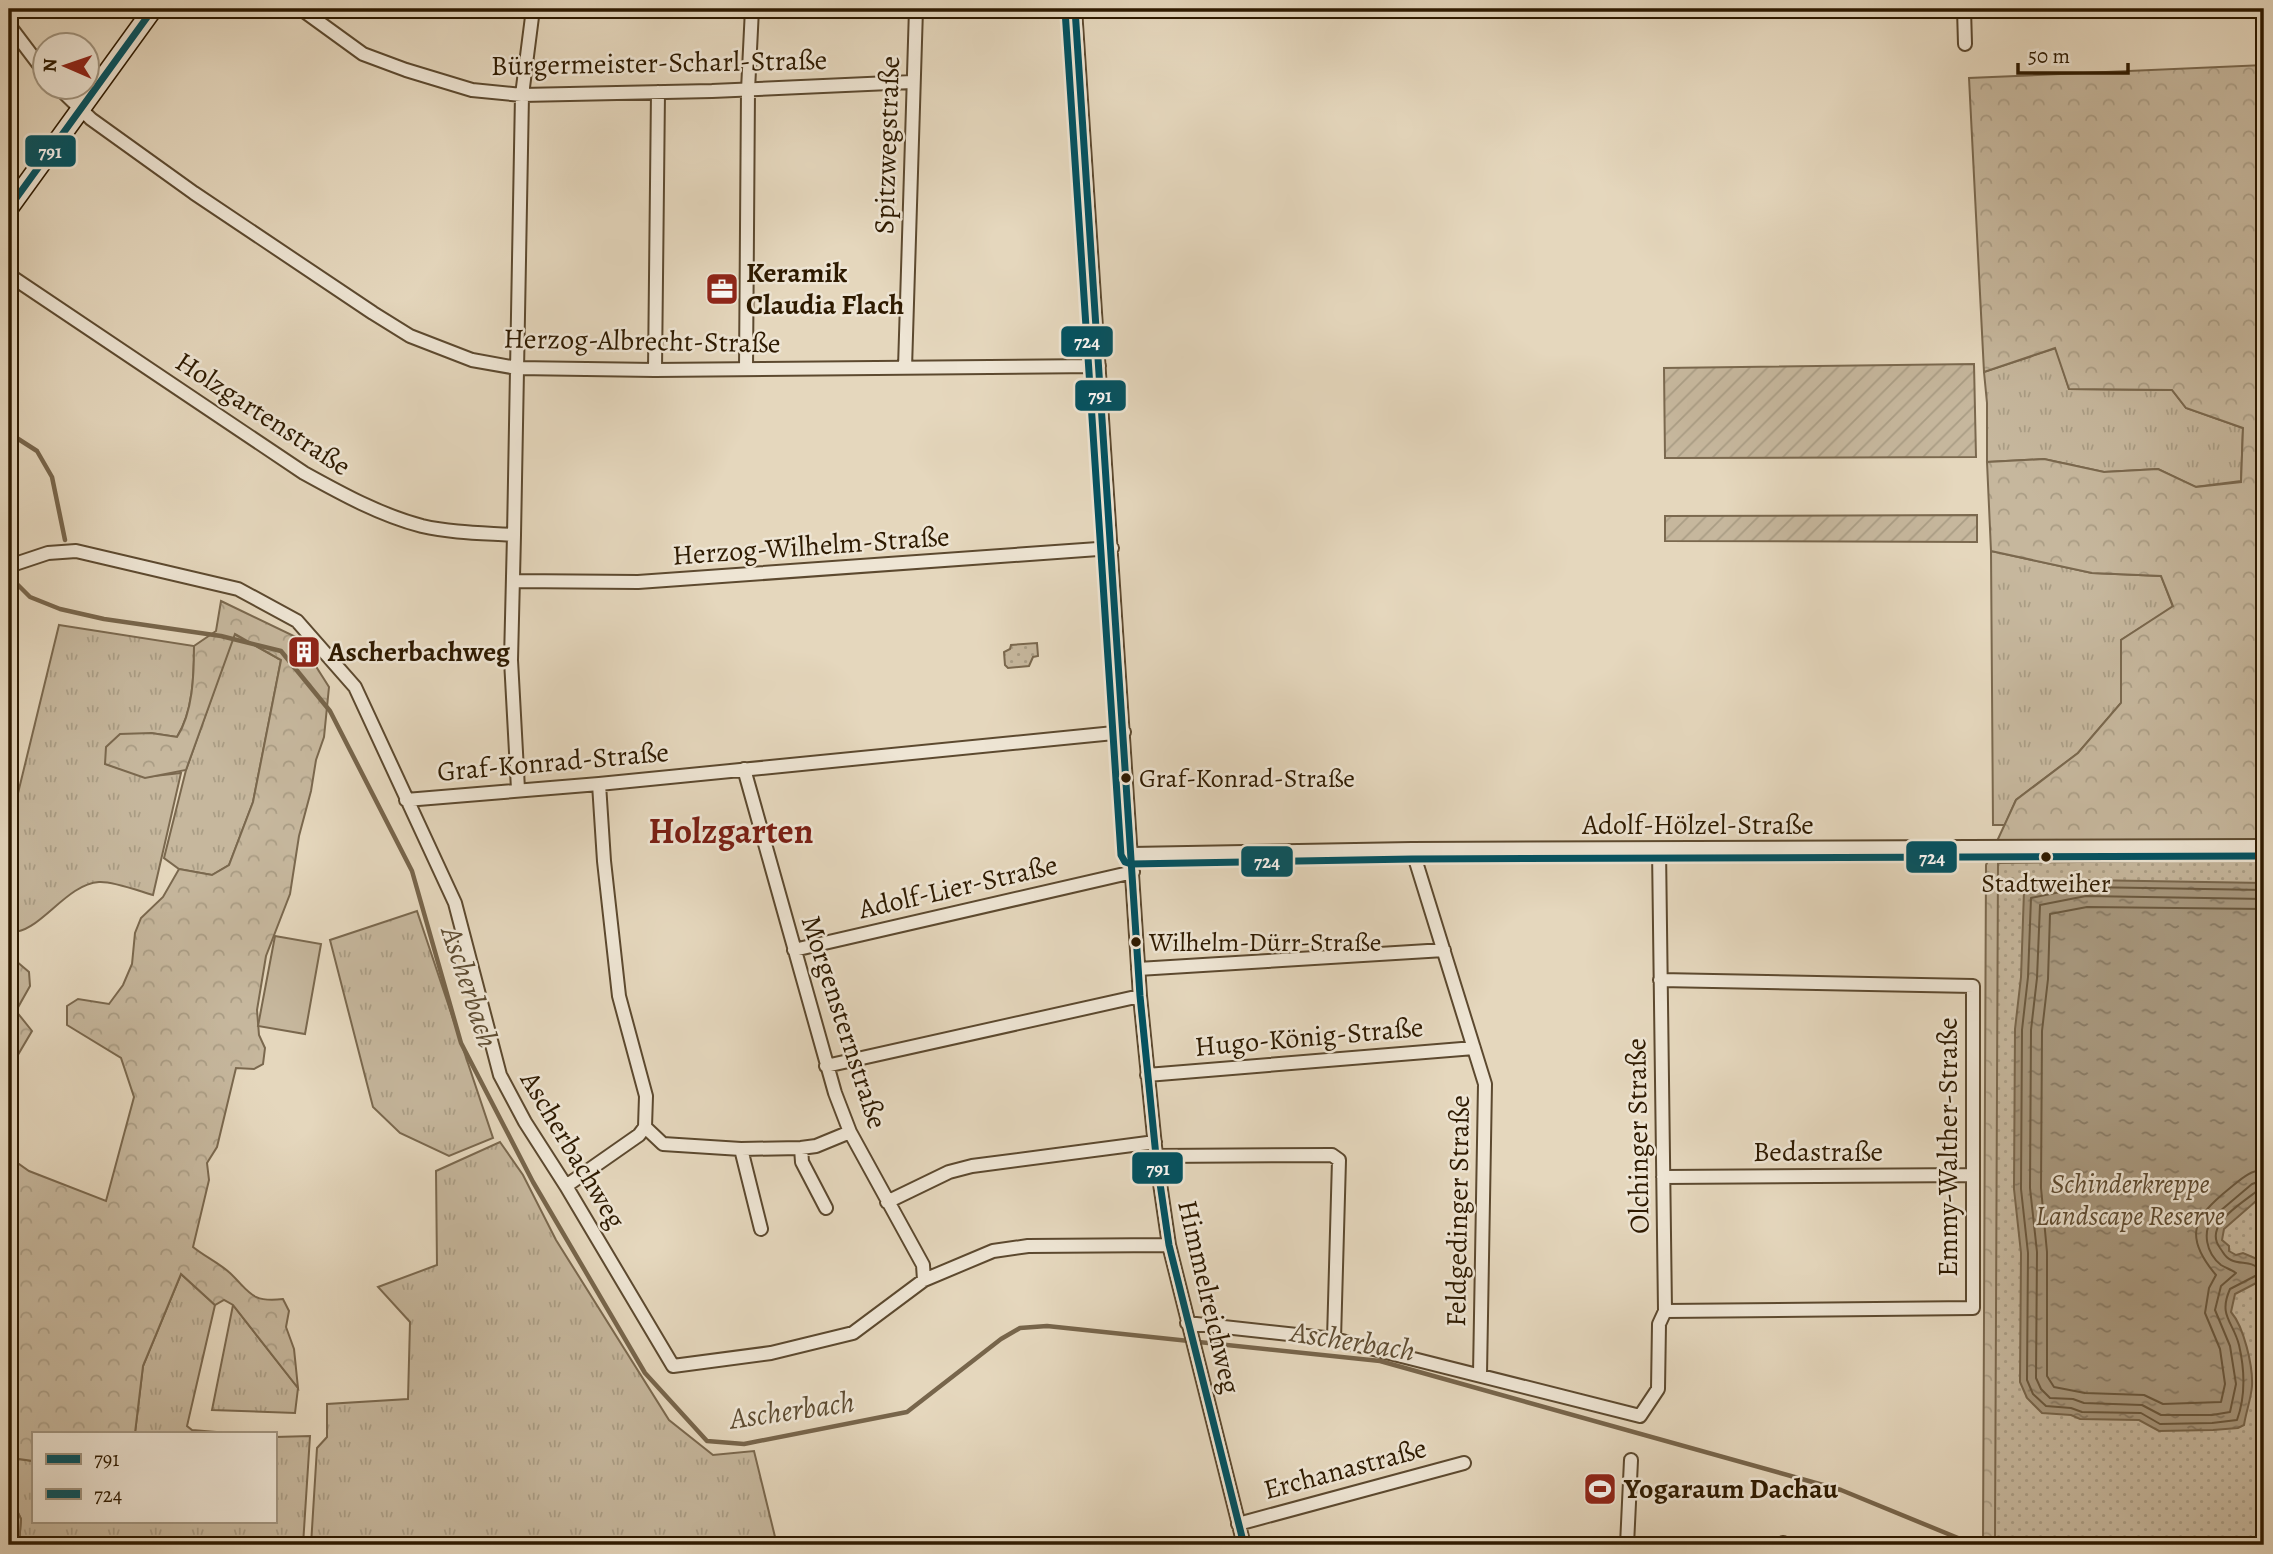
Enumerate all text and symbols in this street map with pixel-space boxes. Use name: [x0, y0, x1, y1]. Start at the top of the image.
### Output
north arrow: [32, 32, 102, 102]
scale bar: [2018, 32, 2128, 76]
street label: Bürgermeister-Scharl-Straße: [490, 41, 828, 85]
text: 50 m: [2028, 42, 2070, 70]
street label: Spitzwegstraße: [865, 55, 909, 235]
text: N: [37, 58, 63, 73]
line badge: 791: [24, 134, 77, 168]
text: 791: [38, 139, 62, 165]
place label: Keramik Claudia Flach: [746, 254, 904, 324]
office icon: Keramik Claudia Flach: [703, 270, 741, 308]
street label: Herzog-Albrecht-Straße: [503, 320, 781, 362]
line badge: 724: [1060, 325, 1114, 358]
text: 724: [1074, 329, 1100, 355]
street label: Holzgartenstraße: [168, 343, 358, 485]
line badge: 791: [1074, 379, 1127, 412]
text: 791: [1088, 383, 1112, 409]
street label: Herzog-Wilhelm-Straße: [671, 517, 951, 575]
building icon: Ascherbachweg: [285, 633, 323, 671]
place label: Ascherbachweg: [327, 633, 511, 671]
street label: Graf-Konrad-Straße: [436, 733, 670, 791]
place label: Graf-Konrad-Straße: [1139, 761, 1355, 796]
marker: Graf-Konrad-Straße: [1119, 771, 1133, 785]
street label: Adolf-Hölzel-Straße: [1581, 806, 1814, 844]
district label: Holzgarten: [649, 807, 813, 855]
line badge: 724: [1905, 840, 1958, 874]
line badge: 724: [1240, 845, 1294, 878]
text: 724: [1919, 845, 1945, 871]
street label: Adolf-Lier-Straße: [854, 846, 1061, 929]
text: 724: [1254, 849, 1280, 875]
marker: Stadtweiher: [2039, 850, 2053, 864]
place label: Stadtweiher: [1981, 866, 2111, 901]
street label: Morgensternstraße: [792, 911, 896, 1133]
water label: Ascherbach: [431, 919, 508, 1053]
place label: Wilhelm-Dürr-Straße: [1148, 925, 1381, 960]
marker: Wilhelm-Dürr-Straße: [1129, 935, 1143, 949]
street label: Hugo-König-Straße: [1193, 1008, 1425, 1066]
street label: Emmy-Walther-Straße: [1929, 1017, 1967, 1277]
street label: Olchinger Straße: [1617, 1038, 1659, 1234]
street label: Ascherbachweg: [511, 1064, 635, 1236]
street label: Feldgedinger Straße: [1437, 1095, 1479, 1327]
street label: Bedastraße: [1753, 1133, 1883, 1171]
line badge: 791: [1131, 1151, 1184, 1185]
text: 791: [1146, 1156, 1170, 1182]
park label: Schinderkreppe Landscape Reserve: [2035, 1165, 2225, 1235]
street label: Himmelreichweg: [1168, 1197, 1250, 1397]
water label: Ascherbach: [1286, 1311, 1418, 1371]
water label: Ascherbach: [725, 1381, 857, 1439]
street label: Erchanastraße: [1259, 1429, 1431, 1509]
legend: [32, 1432, 276, 1522]
text: 791: [94, 1445, 120, 1473]
sports icon: Yogaraum Dachau: [1581, 1470, 1619, 1508]
place label: Yogaraum Dachau: [1623, 1470, 1839, 1508]
text: 724: [94, 1481, 122, 1509]

